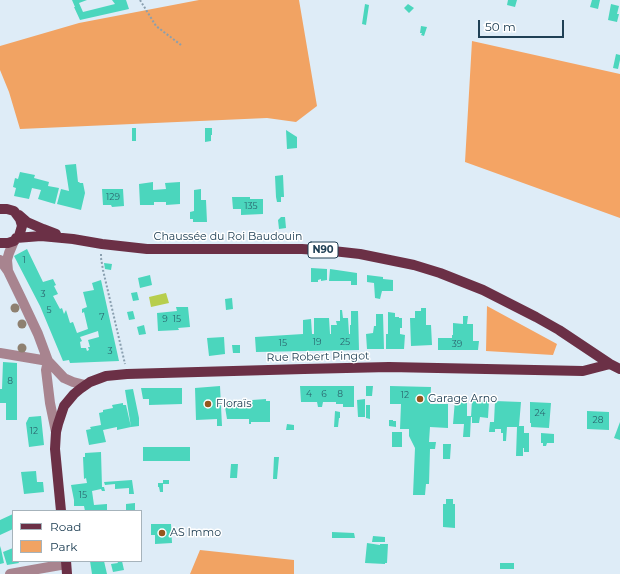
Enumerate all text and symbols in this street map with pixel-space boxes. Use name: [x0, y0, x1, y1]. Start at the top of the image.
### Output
scale bar: [480, 12, 566, 38]
text: 50 m: [485, 19, 516, 34]
house number: 129: [106, 192, 120, 202]
house number: 135: [244, 201, 258, 211]
street label: Chaussée du Roi Baudouin: [154, 230, 302, 244]
road number: N90: [308, 242, 338, 258]
house number: 1: [22, 255, 26, 265]
house number: 3: [40, 289, 46, 299]
house number: 5: [46, 305, 52, 315]
house number: 7: [99, 312, 105, 322]
house number: 9: [162, 314, 168, 324]
house number: 15: [173, 314, 181, 324]
house number: 19: [313, 337, 321, 347]
house number: 25: [340, 337, 350, 347]
house number: 15: [279, 338, 287, 348]
house number: 39: [452, 339, 462, 349]
house number: 3: [107, 346, 113, 356]
street label: Rue Robert Pingot: [266, 350, 370, 364]
house number: 8: [7, 376, 13, 386]
house number: 4: [306, 389, 312, 399]
house number: 6: [321, 389, 327, 399]
house number: 8: [337, 389, 343, 399]
house number: 12: [401, 390, 409, 400]
place label: Garage Arno: [428, 392, 497, 406]
marker: Garage Arno: [415, 394, 425, 404]
place label: Floraïs: [216, 397, 252, 411]
marker: Floraïs: [203, 399, 213, 409]
house number: 24: [535, 408, 545, 418]
house number: 28: [593, 415, 603, 425]
house number: 12: [30, 426, 38, 436]
house number: 15: [79, 490, 87, 500]
legend: [12, 510, 142, 562]
text: Road: [50, 519, 81, 534]
place label: AS Immo: [170, 526, 221, 540]
marker: AS Immo: [157, 528, 167, 538]
text: Park: [50, 539, 77, 554]

